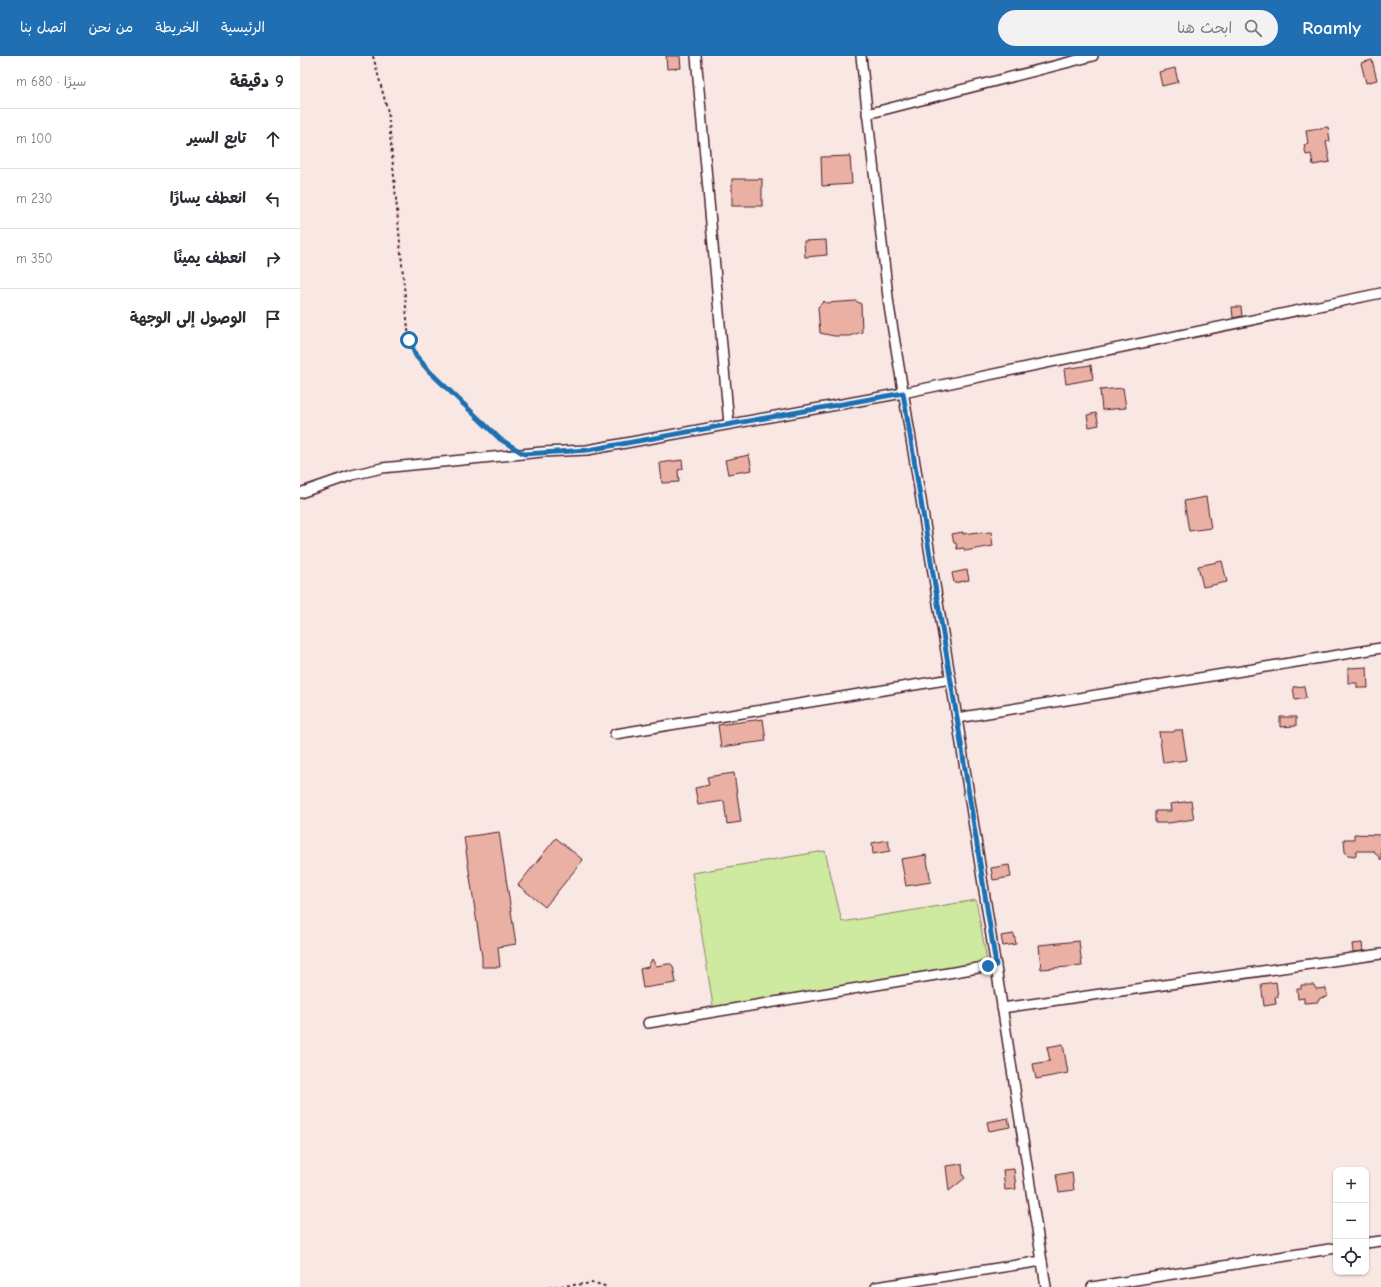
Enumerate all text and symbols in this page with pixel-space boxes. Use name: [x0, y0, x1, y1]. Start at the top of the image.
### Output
search box: [998, 10, 1278, 46]
icon: search: [1242, 17, 1264, 39]
text: Roamly: [1302, 17, 1361, 39]
text: اتصل بنا: [20, 19, 67, 36]
text: من نحن: [89, 19, 133, 36]
text: الخريطة: [155, 19, 199, 36]
text: الرئيسية: [221, 19, 265, 36]
text: ابحث هنا: [1177, 19, 1232, 37]
text: 9 دقيقة: [230, 72, 284, 91]
text: سيرًا · 680 m: [16, 74, 86, 89]
icon: ahead: [262, 128, 284, 150]
text: تابع السير: [187, 129, 246, 147]
text: 100 m: [16, 131, 52, 146]
icon: left: [262, 188, 284, 210]
text: انعطف يسارًا: [170, 189, 246, 207]
text: 230 m: [16, 191, 52, 206]
icon: right: [262, 248, 284, 270]
text: انعطف يمينًا: [174, 249, 246, 267]
text: 350 m: [16, 251, 53, 266]
icon: arrive: [262, 308, 284, 330]
text: الوصول إلى الوجهة: [130, 309, 246, 327]
route start: [400, 331, 418, 349]
route end: [979, 957, 997, 975]
map controls: [1333, 1167, 1369, 1275]
button: +: [1333, 1167, 1369, 1203]
button: −: [1333, 1203, 1369, 1239]
button: locate: [1333, 1239, 1369, 1275]

